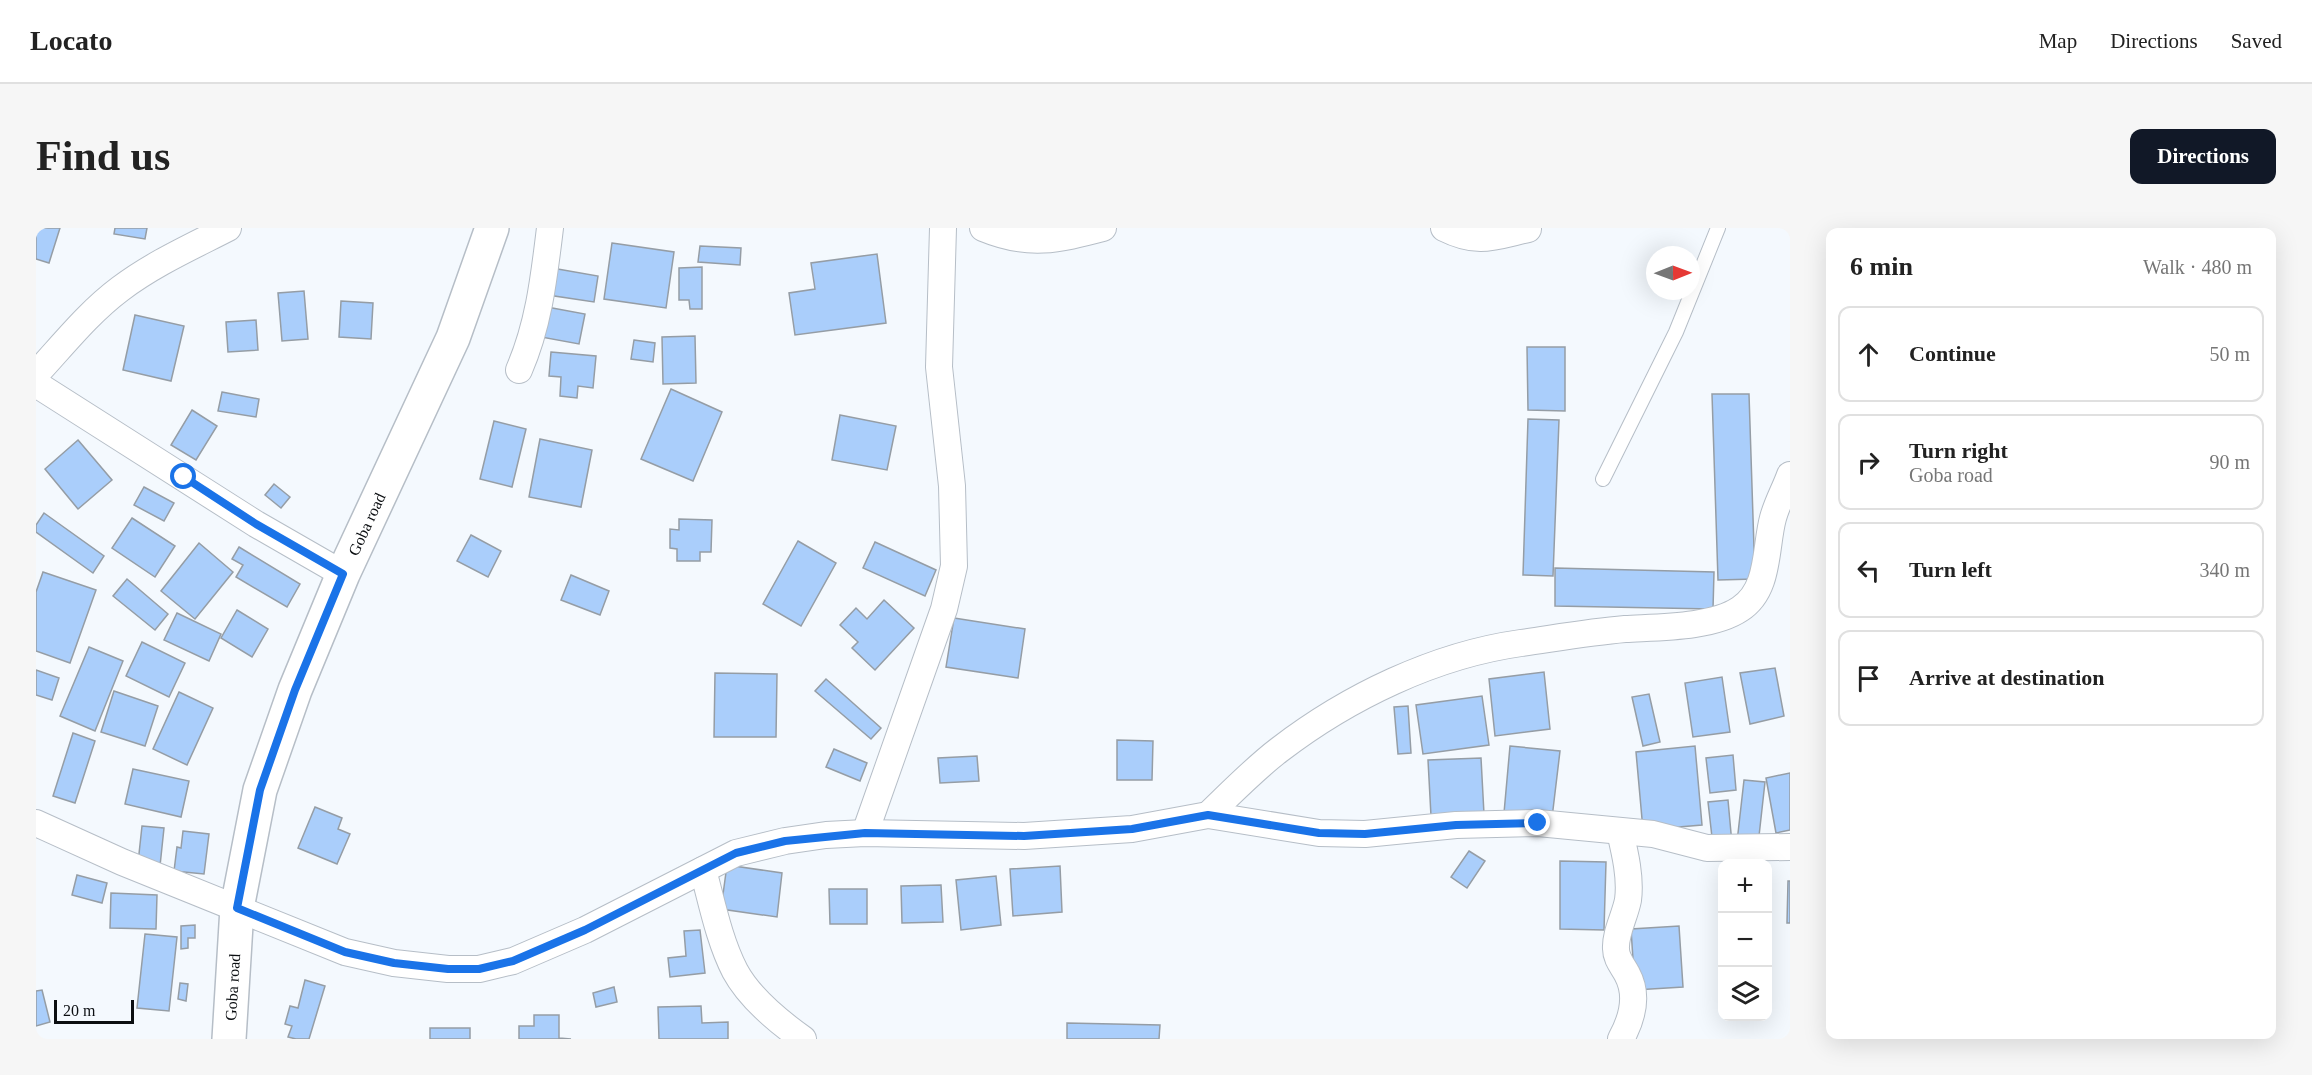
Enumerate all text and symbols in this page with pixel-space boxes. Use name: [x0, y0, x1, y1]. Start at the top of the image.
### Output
text: Locato: [30, 25, 112, 56]
text: Map: [2039, 29, 2077, 53]
text: Directions: [2110, 29, 2198, 53]
text: Saved: [2231, 29, 2282, 53]
button: Directions: [2130, 129, 2276, 184]
text: Find us: [36, 133, 170, 179]
north arrow: [1646, 246, 1700, 300]
text: 6 min: [1850, 252, 1913, 281]
text: Walk · 480 m: [2143, 256, 2252, 278]
icon: ahead: [1852, 338, 1885, 371]
text: Continue: [1909, 341, 1996, 366]
text: 50 m: [2209, 343, 2250, 365]
text: Turn right: [1909, 438, 2008, 463]
icon: right: [1852, 446, 1885, 479]
text: 90 m: [2209, 451, 2250, 473]
route start: [170, 463, 196, 489]
text: Goba road: [1909, 464, 1993, 486]
street label: Goba road: [344, 490, 388, 558]
icon: left: [1852, 554, 1885, 587]
text: Turn left: [1909, 557, 1992, 582]
text: 340 m: [2199, 559, 2250, 581]
icon: arrive: [1852, 662, 1885, 695]
text: Arrive at destination: [1909, 665, 2105, 690]
route end: [1524, 809, 1550, 835]
map controls: [1718, 859, 1772, 1021]
button: +: [1718, 859, 1772, 913]
button: −: [1718, 913, 1772, 967]
street label: Goba road: [222, 953, 243, 1021]
button: layers: [1718, 967, 1772, 1021]
scale bar: [54, 997, 134, 1024]
text: 20 m: [63, 1002, 95, 1019]

